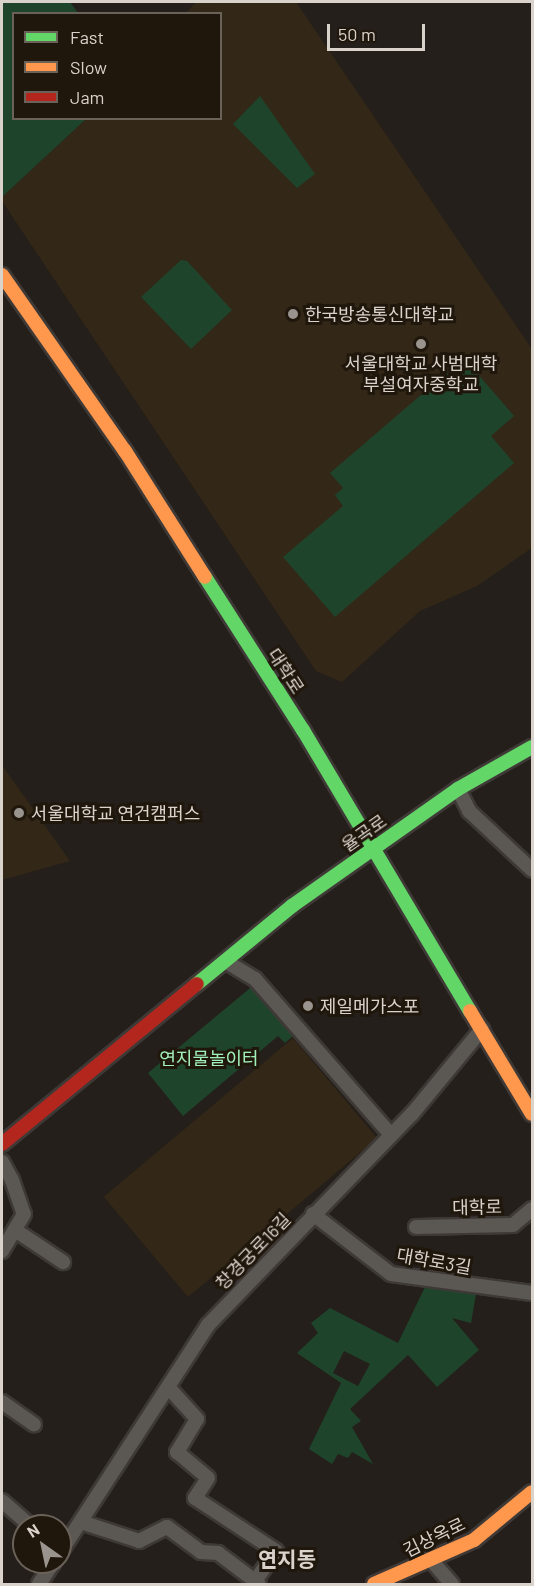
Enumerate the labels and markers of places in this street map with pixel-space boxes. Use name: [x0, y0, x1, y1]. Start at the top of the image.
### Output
place label: 한국방송통신대학교: [305, 303, 454, 325]
marker: 한국방송통신대학교: [286, 307, 300, 321]
marker: 서울대학교 사범대학 부설여자중학교: [414, 337, 428, 351]
place label: 서울대학교 사범대학 부설여자중학교: [345, 353, 497, 395]
place label: 서울대학교 연건캠퍼스: [31, 802, 200, 824]
marker: 서울대학교 연건캠퍼스: [12, 806, 26, 820]
place label: 제일메가스포: [320, 995, 419, 1017]
marker: 제일메가스포: [301, 999, 315, 1013]

